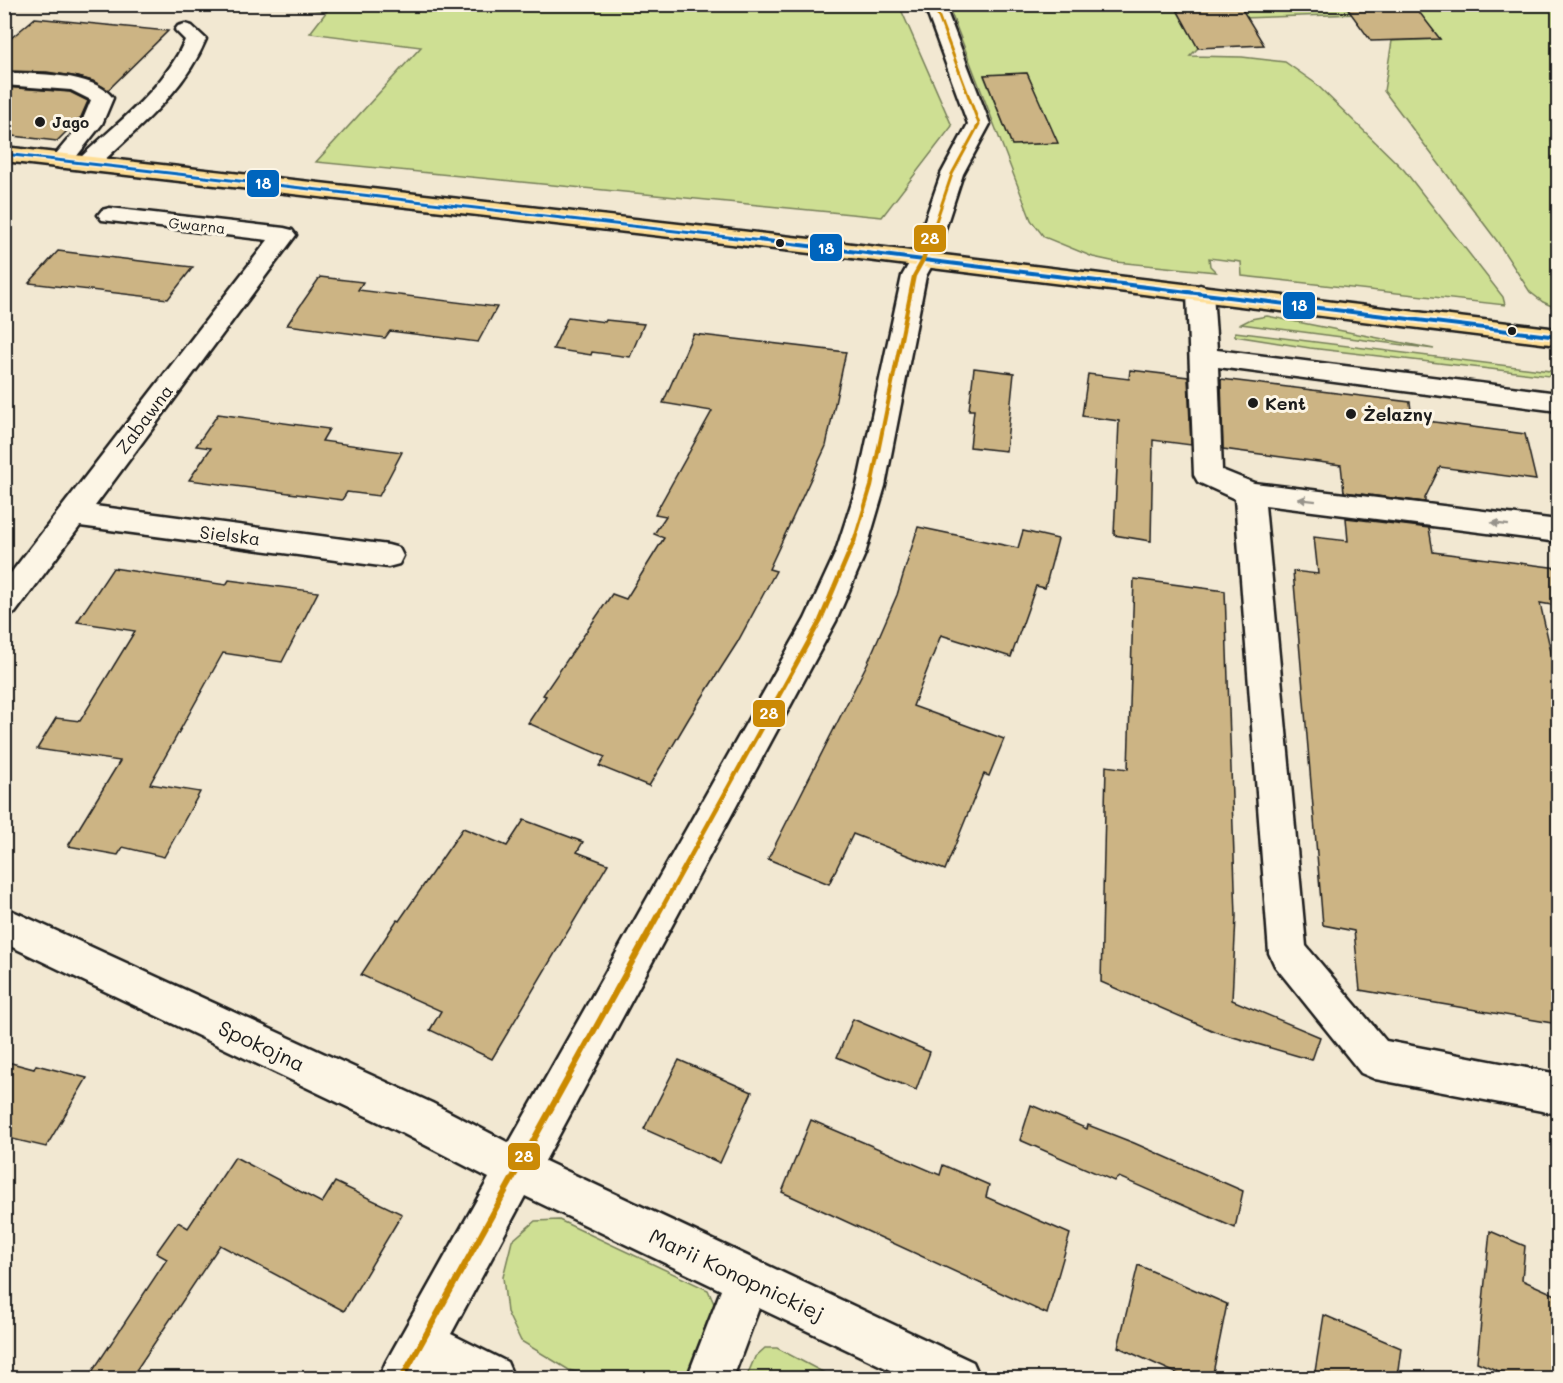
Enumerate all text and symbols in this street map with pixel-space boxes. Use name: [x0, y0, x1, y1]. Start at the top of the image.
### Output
place label: Jago: [52, 112, 89, 132]
marker: Jago: [33, 115, 47, 129]
line badge: 18: [246, 169, 280, 198]
text: 18: [254, 172, 272, 193]
street label: Gwarna: [167, 212, 227, 238]
line badge: 28: [913, 224, 947, 253]
text: 28: [921, 227, 940, 248]
line badge: 18: [809, 233, 843, 262]
unlabelled marker: [774, 237, 786, 249]
text: 18: [817, 237, 835, 258]
line badge: 18: [1282, 291, 1316, 320]
text: 18: [1290, 294, 1308, 315]
unlabelled marker: [1506, 325, 1518, 337]
street label: Zabawna: [110, 379, 178, 459]
place label: Kent: [1265, 391, 1306, 415]
marker: Kent: [1246, 396, 1260, 410]
place label: Żelazny: [1363, 402, 1433, 426]
marker: Żelazny: [1344, 407, 1358, 421]
one-way arrow: [1297, 496, 1316, 505]
street label: Sielska: [198, 519, 262, 551]
one-way arrow: [1491, 519, 1510, 528]
line badge: 28: [752, 699, 786, 728]
text: 28: [760, 702, 779, 723]
street label: Spokojna: [214, 1013, 310, 1077]
line badge: 28: [507, 1142, 541, 1171]
text: 28: [515, 1145, 534, 1166]
street label: Marii Konopnickiej: [645, 1222, 829, 1326]

